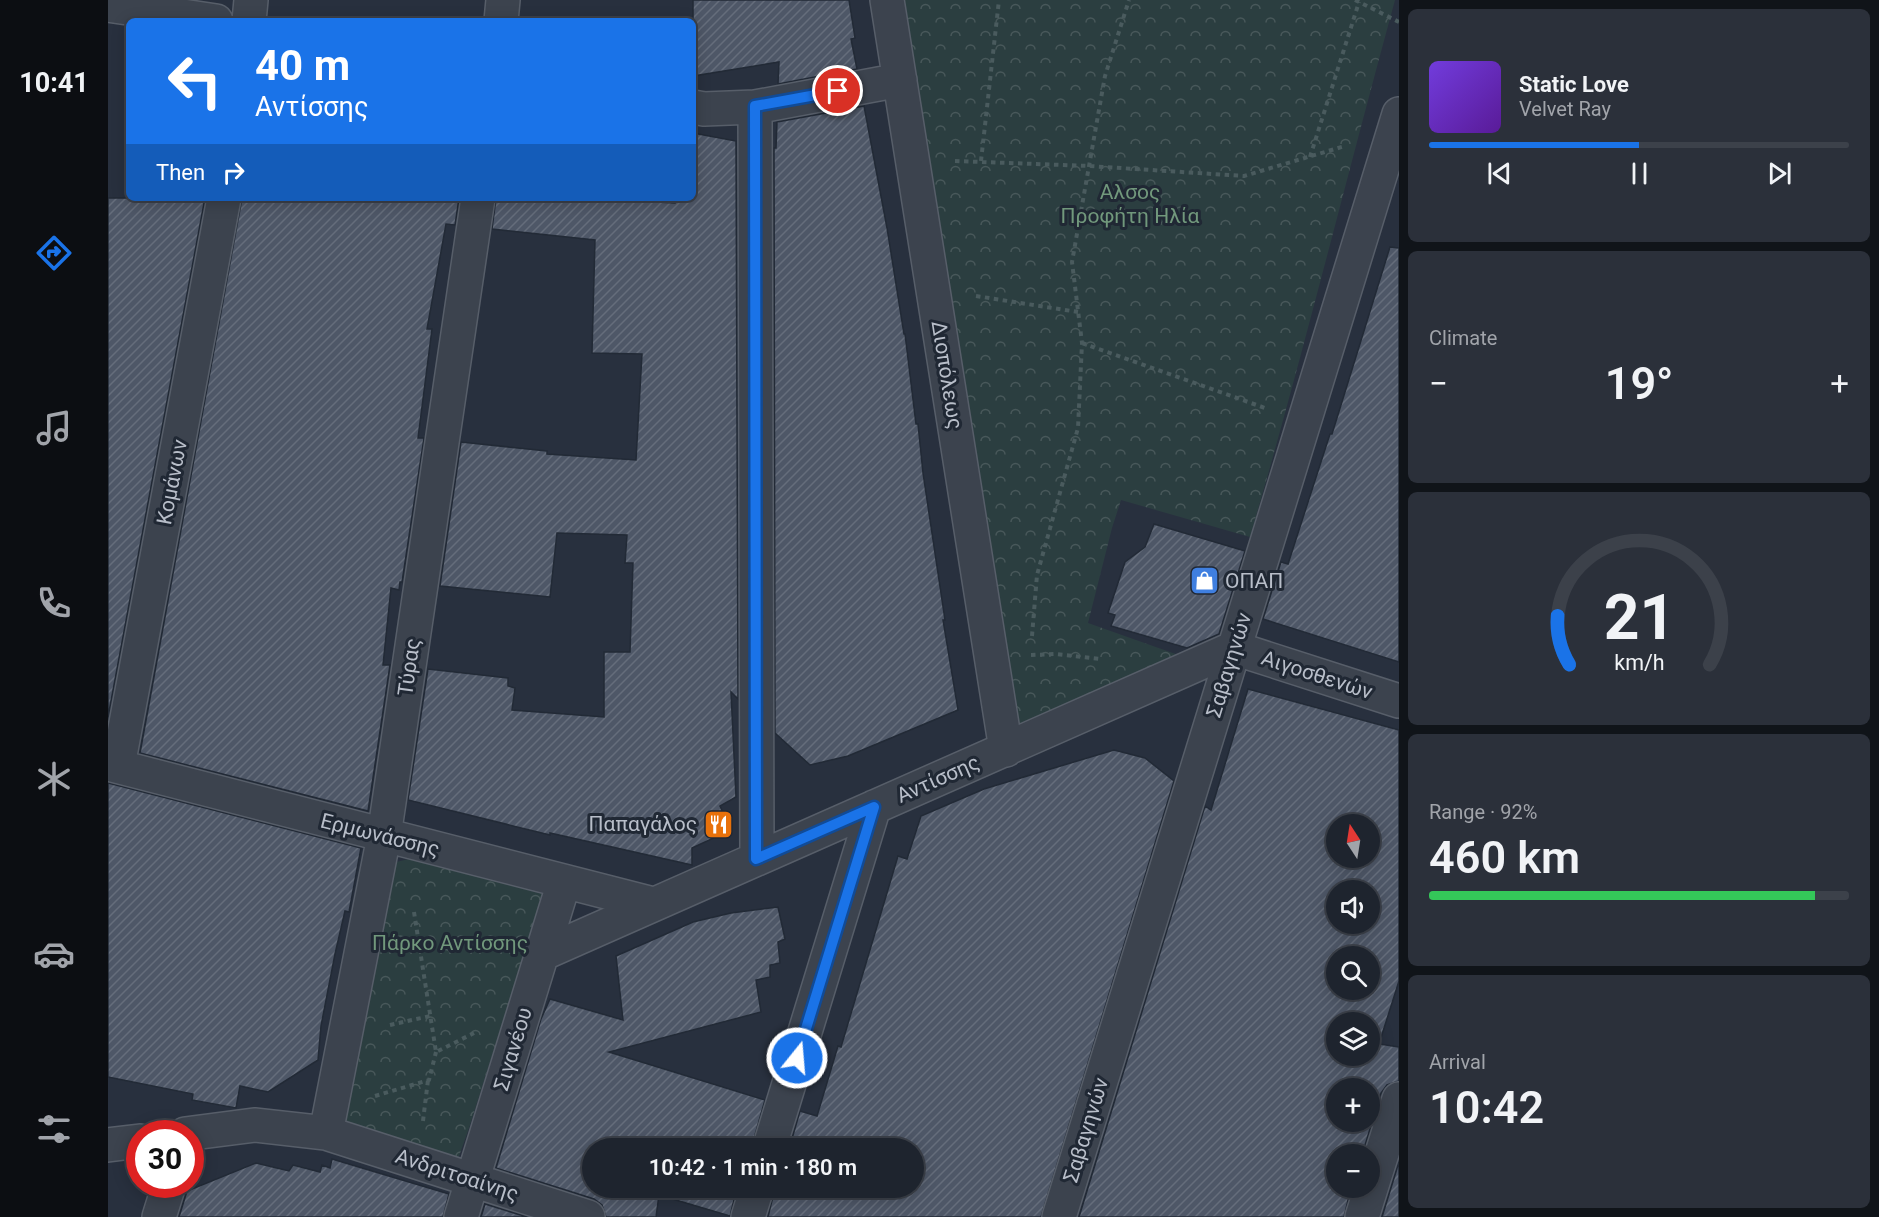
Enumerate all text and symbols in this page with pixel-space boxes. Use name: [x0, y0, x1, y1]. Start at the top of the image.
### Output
text: 40 m: [255, 41, 350, 90]
icon: left: [156, 42, 234, 120]
pin: [812, 65, 863, 116]
text: 10:41: [19, 67, 89, 99]
text: Static Love: [1519, 72, 1629, 97]
icon: arrive: [821, 74, 854, 107]
text: Αντίσσης: [255, 91, 368, 123]
text: Velvet Ray: [1519, 97, 1611, 121]
icon: right: [217, 156, 250, 189]
icon: previous: [1483, 157, 1516, 190]
icon: pause: [1623, 157, 1656, 190]
icon: next: [1763, 157, 1796, 190]
text: Then: [156, 160, 205, 185]
park label: Αλσος Προφήτη Ηλία: [1061, 180, 1200, 228]
icon: directions: [33, 232, 75, 274]
street label: Διοπόλεως: [927, 319, 967, 431]
text: Climate: [1429, 326, 1497, 350]
text: 19°: [1605, 357, 1673, 410]
text: −: [1429, 364, 1448, 403]
text: +: [1830, 364, 1849, 403]
icon: music: [33, 407, 75, 449]
street label: Κομάνων: [152, 437, 192, 527]
shop icon: ΟΠΑΠ: [1188, 565, 1220, 597]
place label: ΟΠΑΠ: [1225, 569, 1283, 593]
icon: phone: [33, 582, 75, 624]
text: 21: [1603, 582, 1675, 655]
street label: Σαβαγηνών: [1202, 610, 1256, 720]
street label: Τύρας: [393, 637, 425, 697]
street label: Αιγοσθενών: [1258, 646, 1376, 704]
text: km/h: [1614, 651, 1664, 676]
street label: Αντίσσης: [893, 750, 983, 808]
icon: climate: [33, 758, 75, 800]
text: Range · 92%: [1429, 800, 1537, 824]
restaurant icon: Παπαγάλος: [702, 808, 734, 840]
street label: Ερμωνάσσης: [318, 809, 442, 861]
place label: Παπαγάλος: [589, 812, 697, 836]
north arrow: [1326, 814, 1380, 868]
map controls: [1326, 814, 1380, 1198]
text: 460 km: [1429, 831, 1580, 884]
button: sound: [1326, 880, 1380, 934]
park label: Πάρκο Αντίσσης: [372, 931, 528, 955]
icon: car: [33, 933, 75, 975]
button: search: [1326, 946, 1380, 1000]
street label: Σιγανέου: [489, 1005, 537, 1093]
button: layers: [1326, 1012, 1380, 1066]
position arrow: [765, 1026, 829, 1090]
text: Arrival: [1429, 1050, 1486, 1074]
street label: Σαβαγηνών: [1059, 1075, 1113, 1185]
button: +: [1326, 1078, 1380, 1132]
text: 10:42: [1429, 1081, 1544, 1134]
icon: filters: [33, 1108, 75, 1150]
speed limit sign: 30: [126, 1120, 204, 1198]
street label: Ανδριτσαίνης: [392, 1144, 522, 1206]
button: −: [1326, 1144, 1380, 1198]
text: 10:42 · 1 min · 180 m: [649, 1155, 857, 1180]

